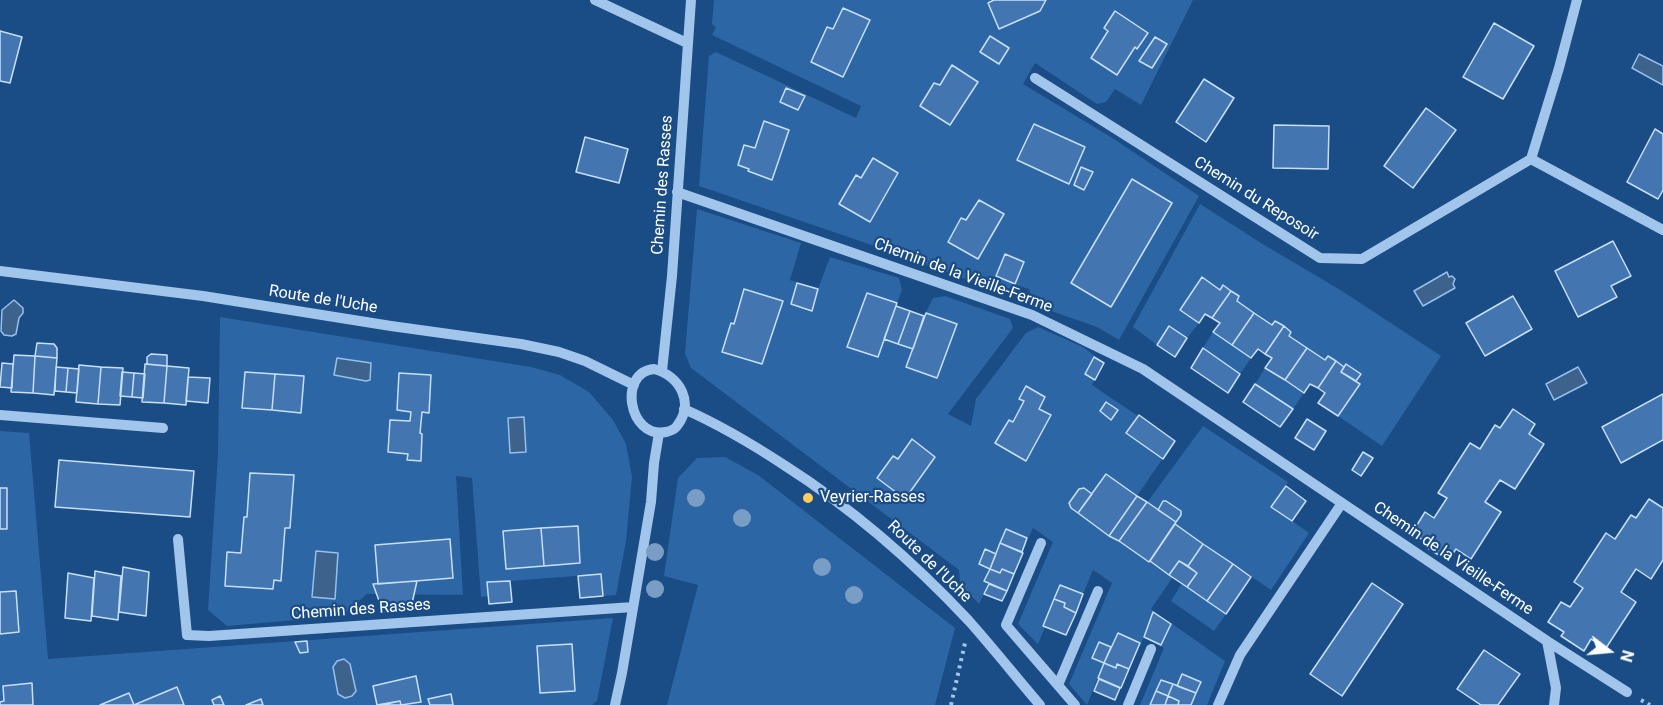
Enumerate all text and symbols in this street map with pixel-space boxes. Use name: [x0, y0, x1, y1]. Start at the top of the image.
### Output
street label: Chemin des Rasses: [649, 115, 677, 255]
street label: Chemin du Reposoir: [1190, 153, 1322, 245]
street label: Chemin de la Vieille-Ferme: [871, 235, 1055, 317]
street label: Route de l'Uche: [267, 282, 379, 318]
place label: Veyrier-Rasses: [820, 488, 925, 508]
marker: Veyrier-Rasses: [801, 491, 815, 505]
street label: Chemin de la Vieille-Ferme: [1369, 498, 1537, 620]
street label: Route de l'Uche: [883, 517, 975, 607]
street label: Chemin des Rasses: [291, 596, 431, 624]
north arrow: [1579, 621, 1639, 681]
text: N: [1616, 648, 1637, 664]

